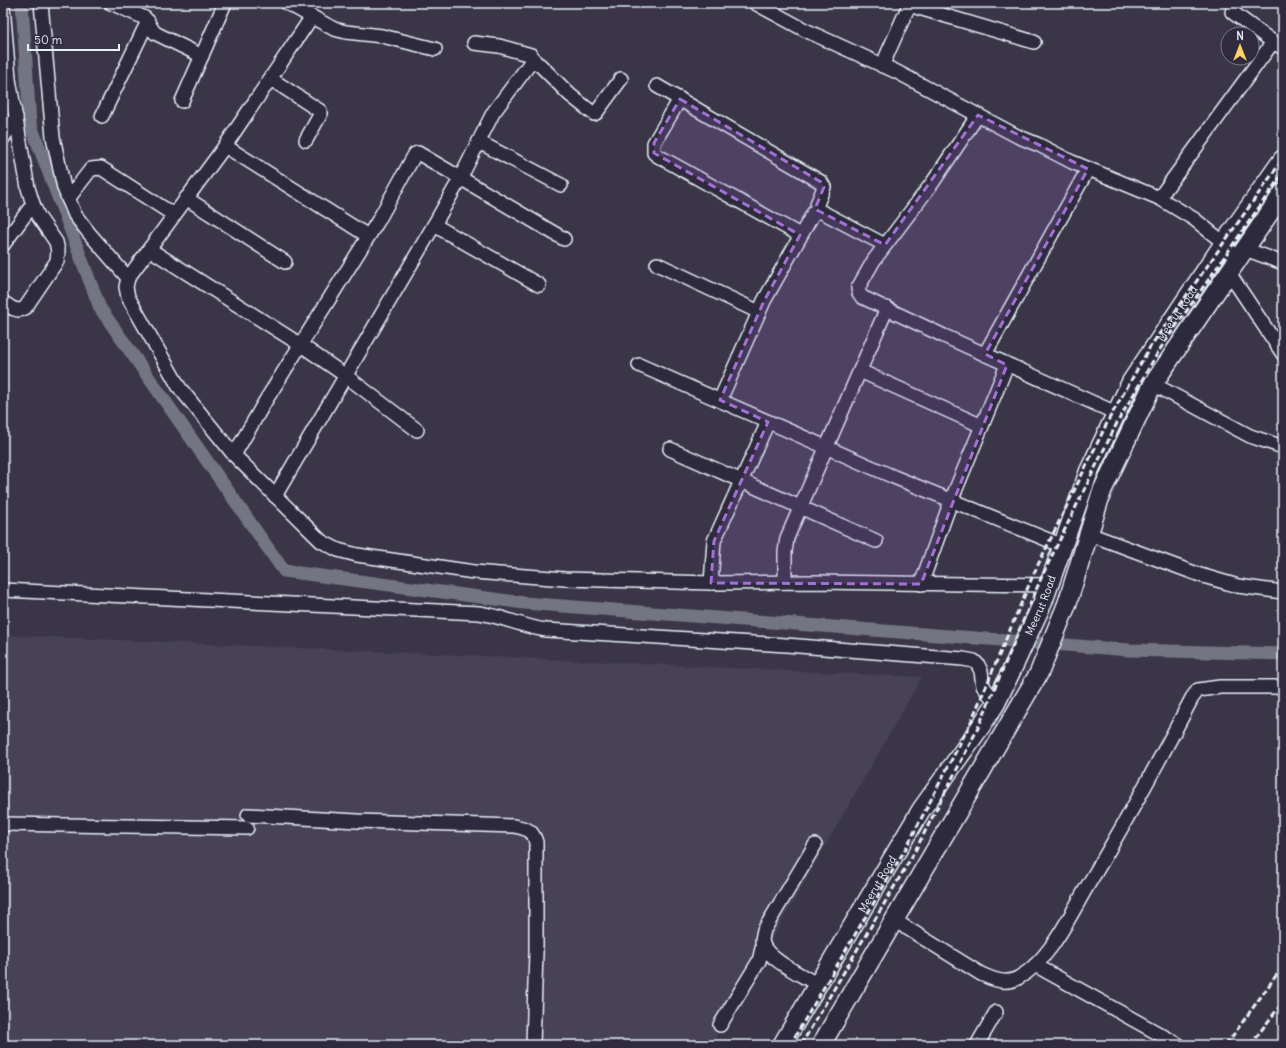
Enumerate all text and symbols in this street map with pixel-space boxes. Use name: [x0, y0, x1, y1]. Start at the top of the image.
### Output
scale bar: [28, 26, 119, 52]
north arrow: [1220, 26, 1260, 66]
text: N: [1236, 29, 1244, 43]
text: 50 m: [34, 32, 63, 47]
street label: Meerut Road: [1153, 282, 1201, 344]
street label: Meerut Road: [1022, 573, 1059, 638]
street label: Meerut Road: [855, 853, 900, 915]

